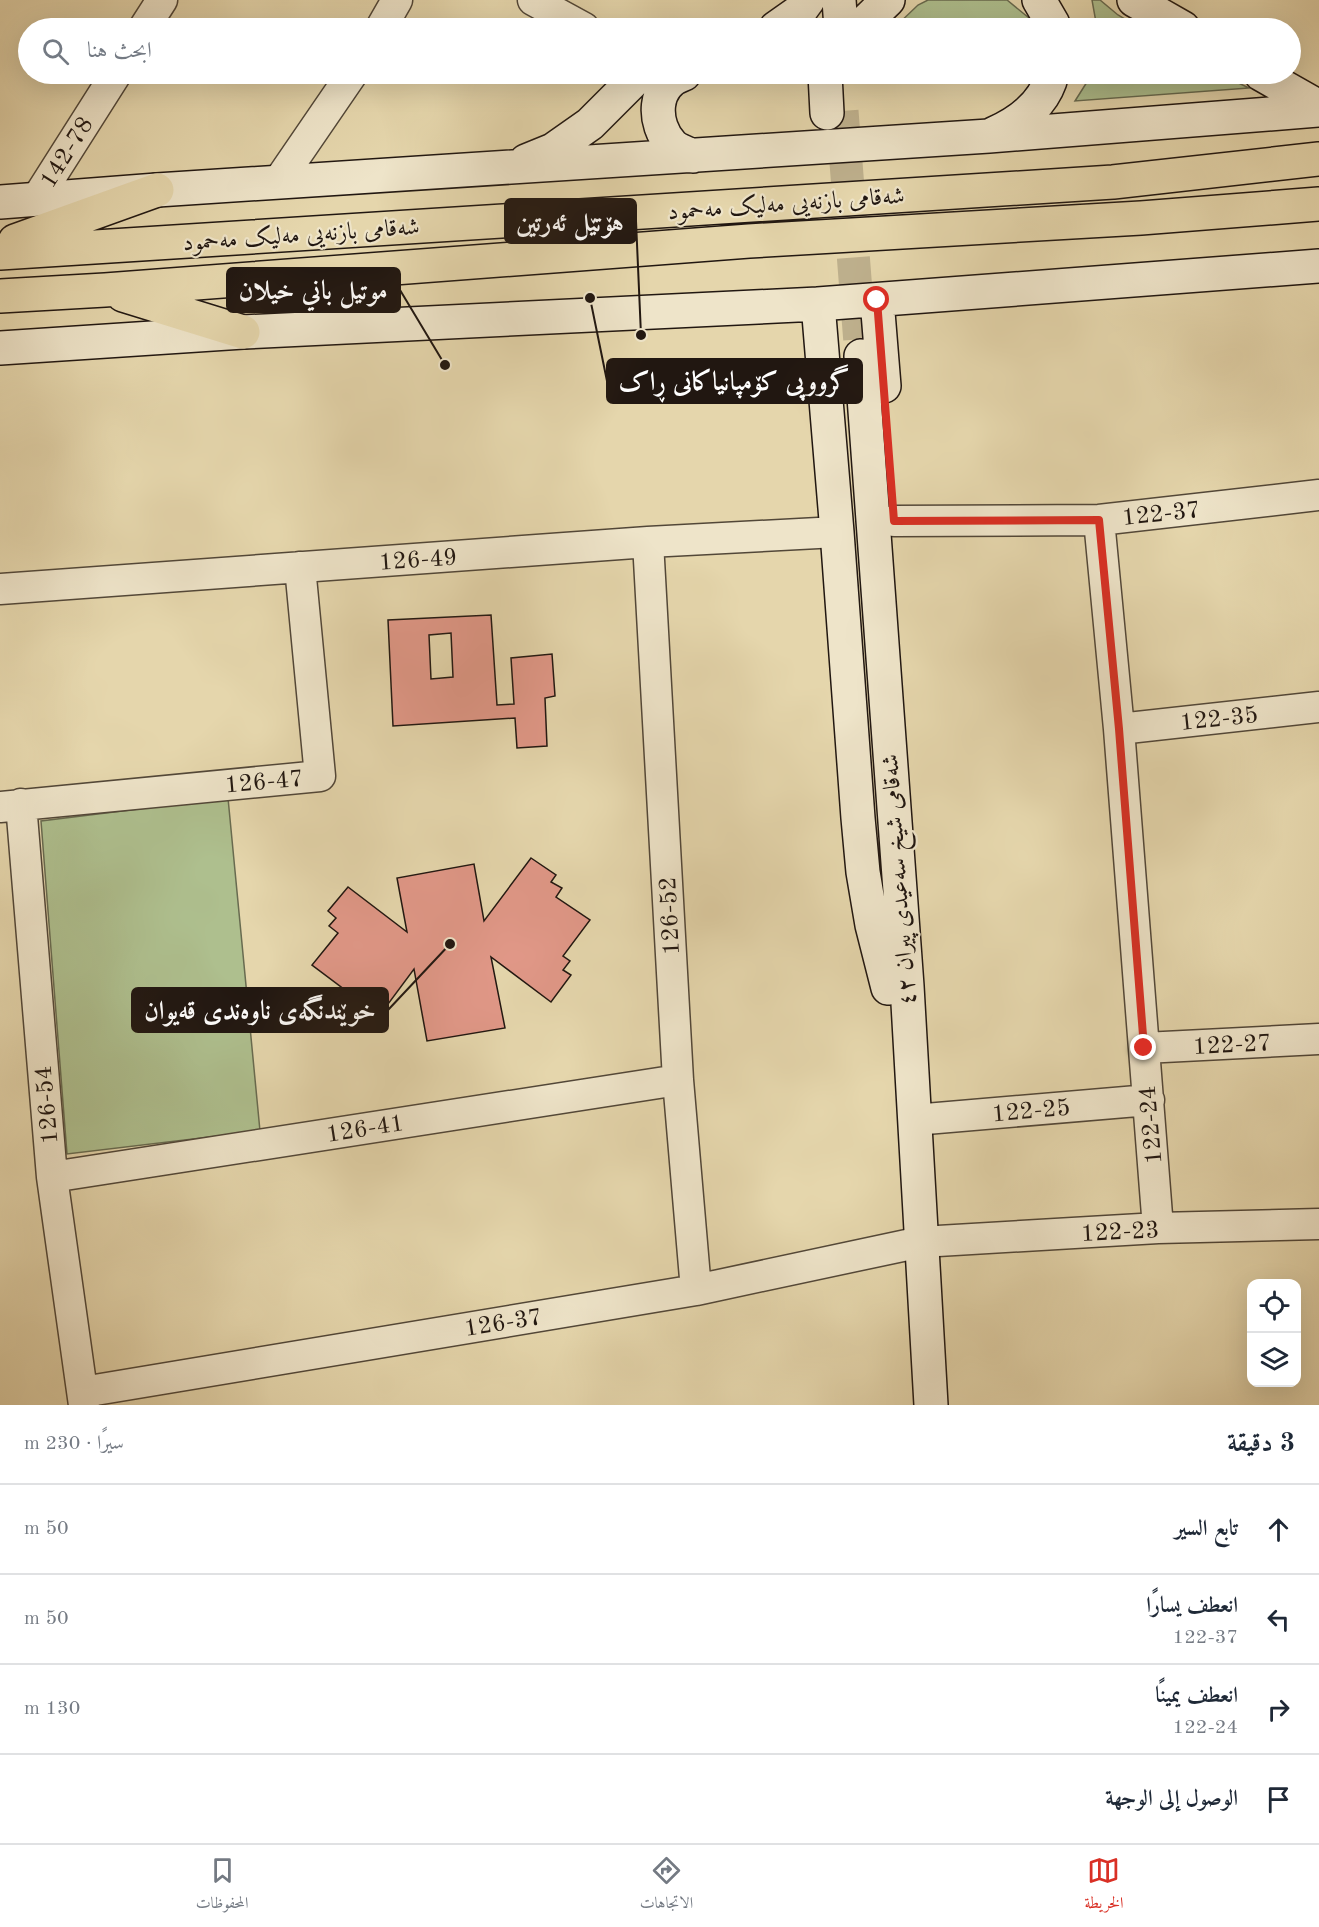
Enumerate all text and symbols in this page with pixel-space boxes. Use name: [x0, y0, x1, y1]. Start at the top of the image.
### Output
search box: [18, 18, 1301, 84]
icon: search: [39, 35, 72, 68]
text: ابحث هنا: [87, 40, 152, 62]
street label: 142-78: [37, 113, 99, 193]
street label: شەقامی بازنەیی مەلیک مەحمود: [667, 183, 906, 226]
callout: هۆتێل ئەرتین: [505, 199, 636, 243]
text: هۆتێل ئەرتین: [516, 211, 624, 241]
street label: شەقامی بازنەیی مەلیک مەحمود: [182, 214, 421, 257]
callout: موتيل باني خيلان: [227, 268, 400, 312]
text: موتيل باني خيلان: [238, 278, 388, 312]
route start: [863, 286, 889, 312]
callout: گرووپی کۆمپانیاکانی ڕاک: [607, 359, 862, 403]
text: گرووپی کۆمپانیاکانی ڕاک: [619, 364, 849, 403]
street label: 122-37: [1121, 499, 1201, 531]
street label: 126-49: [378, 546, 458, 576]
street label: 122-35: [1179, 704, 1259, 736]
street label: شەقامی شیخ سەعیدی پیران ٤٢: [879, 753, 928, 1006]
street label: 126-47: [224, 768, 304, 798]
street label: 126-52: [657, 876, 685, 956]
callout: خوێندنگەی ناوەندی قەیوان: [132, 988, 388, 1032]
text: خوێندنگەی ناوەندی قەیوان: [144, 994, 376, 1027]
street label: 122-27: [1192, 1032, 1272, 1060]
route end: [1130, 1034, 1156, 1060]
street label: 126-54: [33, 1065, 63, 1145]
street label: 122-24: [1137, 1085, 1167, 1165]
street label: 122-25: [991, 1097, 1071, 1127]
street label: 126-41: [325, 1112, 406, 1148]
street label: 122-23: [1080, 1219, 1160, 1247]
map controls: [1247, 1279, 1301, 1387]
button: locate: [1247, 1279, 1301, 1333]
street label: 126-37: [463, 1306, 544, 1342]
button: layers: [1247, 1333, 1301, 1387]
text: 3 دقيقة: [1227, 1431, 1295, 1457]
text: سيرًا · 230 m: [24, 1434, 124, 1454]
icon: ahead: [1262, 1513, 1295, 1546]
text: تابع السير: [1174, 1518, 1238, 1540]
text: 50 m: [24, 1519, 69, 1539]
text: انعطف يسارًا: [1146, 1595, 1238, 1617]
icon: left: [1262, 1603, 1295, 1636]
text: 50 m: [24, 1609, 69, 1629]
text: 122-37: [1173, 1628, 1238, 1648]
text: انعطف يمينًا: [1155, 1685, 1238, 1707]
icon: right: [1262, 1693, 1295, 1726]
text: 130 m: [24, 1699, 80, 1719]
text: 122-24: [1173, 1718, 1238, 1738]
icon: arrive: [1262, 1783, 1295, 1816]
text: الوصول إلى الوجهة: [1105, 1788, 1238, 1810]
tab: المحفوظات: [196, 1854, 248, 1918]
tab: الاتجاهات: [640, 1854, 693, 1918]
tab: الخريطة: [1084, 1854, 1123, 1918]

